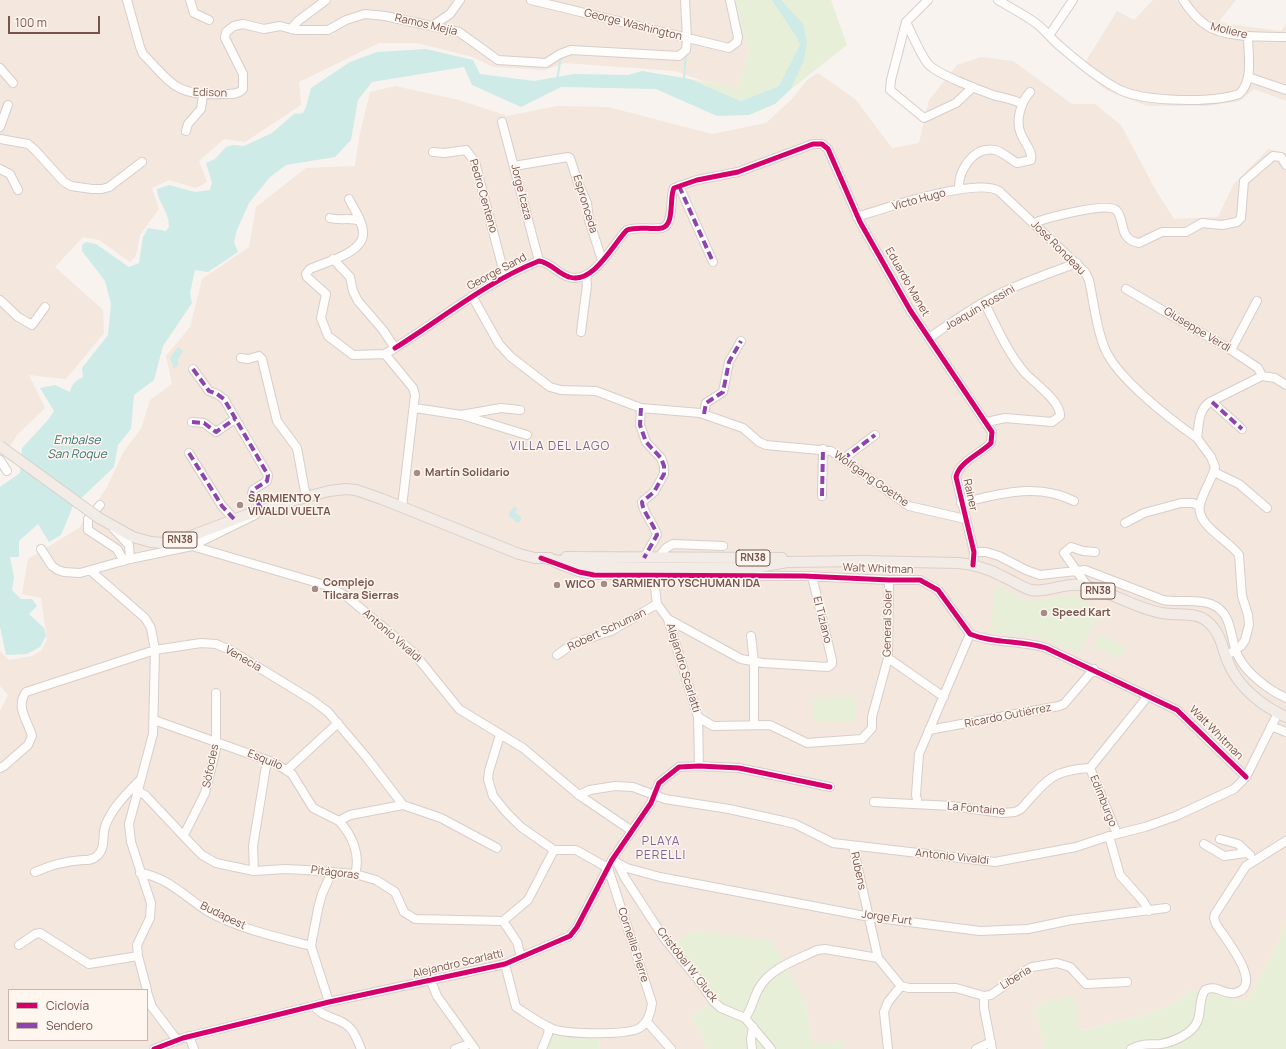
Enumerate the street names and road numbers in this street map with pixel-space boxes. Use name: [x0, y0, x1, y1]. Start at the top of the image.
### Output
street label: George Washington: [583, 6, 683, 44]
street label: Ramos Mejía: [393, 11, 459, 39]
street label: Moliere: [1209, 20, 1249, 42]
street label: Edison: [193, 86, 227, 100]
street label: Pedro Centeno: [466, 158, 500, 234]
street label: Jorge Icaza: [508, 163, 534, 221]
street label: Espronceda: [570, 173, 600, 235]
street label: Victo Hugo: [891, 187, 947, 213]
street label: José Rondeau: [1028, 218, 1088, 278]
street label: Eduardo Manet: [882, 245, 932, 319]
street label: George Sand: [465, 251, 529, 293]
street label: Joaquin Rossini: [943, 283, 1017, 333]
street label: Giuseppe Verdi: [1161, 305, 1233, 355]
street label: Wolfgang Goethe: [831, 448, 911, 510]
street label: Rainer: [960, 478, 980, 512]
road number: RN38: [163, 532, 197, 548]
road number: RN38: [736, 550, 770, 566]
street label: Walt Whitman: [842, 561, 914, 577]
road number: RN38: [1081, 583, 1115, 599]
street label: General Soler: [881, 589, 895, 657]
street label: El Tiziano: [810, 595, 834, 645]
street label: Robert Schuman: [566, 606, 648, 654]
street label: Antonio Vivaldi: [360, 607, 424, 665]
street label: Alejandro Scarlatti: [663, 622, 703, 714]
street label: Venecia: [222, 643, 264, 675]
street label: Ricardo Gutiérrez: [963, 701, 1053, 731]
street label: Walt Whitman: [1186, 703, 1246, 763]
street label: Sófocles: [200, 743, 222, 789]
street label: Esquilo: [245, 747, 285, 773]
street label: Edimburgo: [1087, 773, 1119, 829]
street label: La Fontaine: [946, 800, 1006, 818]
street label: Antonio Vivaldi: [915, 847, 989, 867]
street label: Rubens: [848, 851, 868, 891]
street label: Pitágoras: [310, 864, 360, 882]
street label: Budapest: [198, 899, 248, 933]
street label: Corneille Pierre: [615, 906, 651, 984]
street label: Jorge Furt: [861, 908, 913, 928]
street label: Cristóbal W. Gluck: [654, 925, 720, 1005]
street label: Alejandro Scarlatti: [411, 947, 505, 981]
street label: Liberia: [998, 963, 1034, 993]

